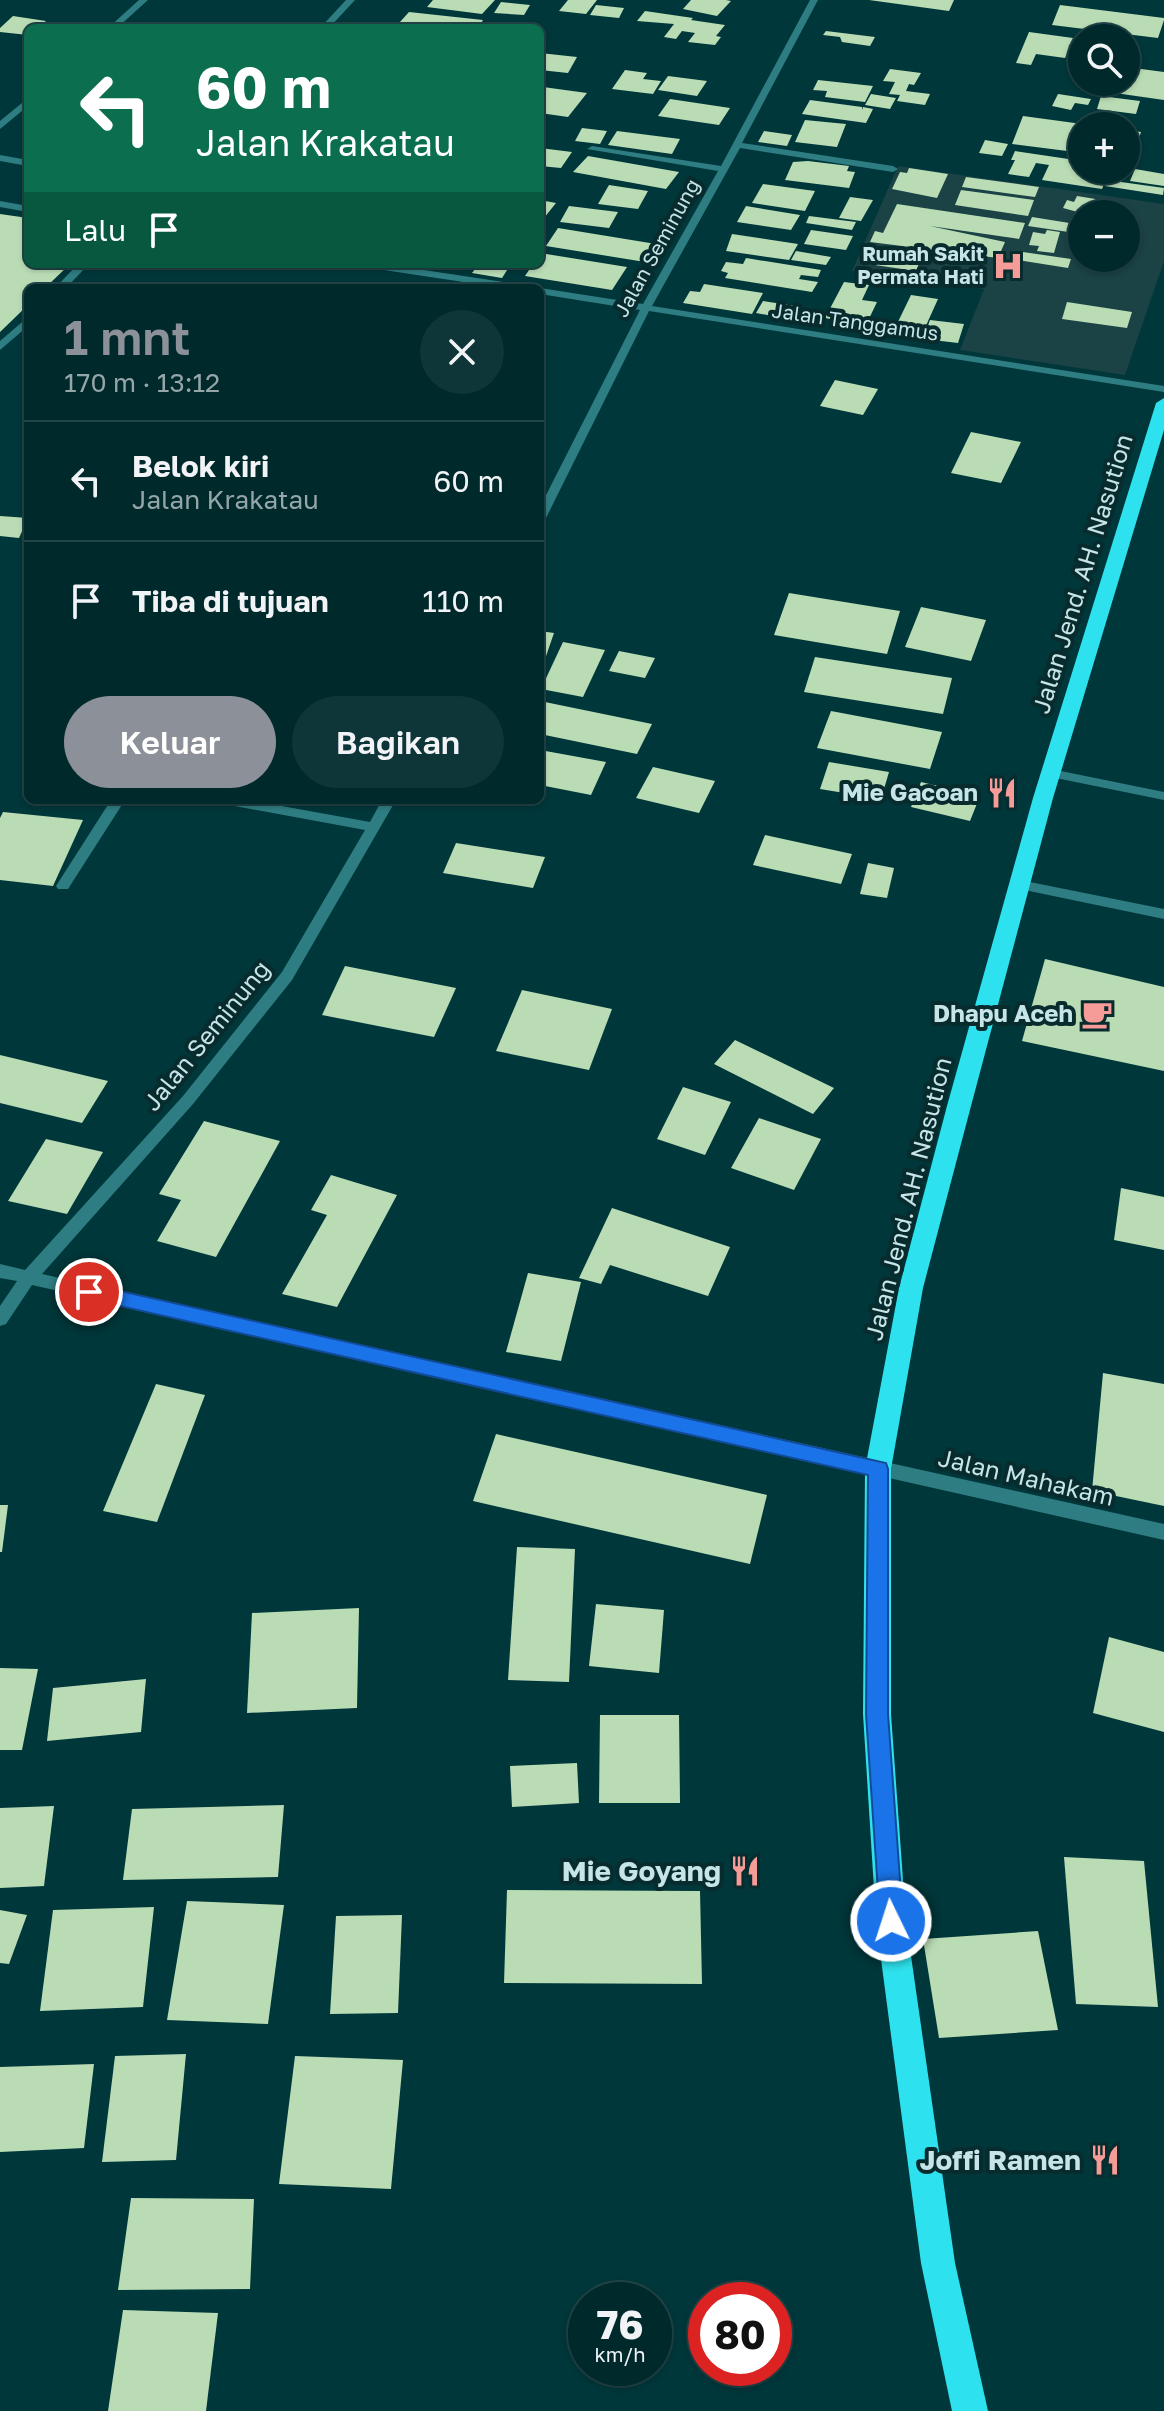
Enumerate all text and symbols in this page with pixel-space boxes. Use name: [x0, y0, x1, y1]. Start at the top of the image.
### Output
map controls: [1068, 24, 1140, 272]
button: search: [1068, 24, 1140, 96]
text: 60 m: [196, 53, 331, 120]
icon: left: [64, 56, 168, 160]
button: +: [1068, 112, 1140, 184]
text: Jalan Krakatau: [196, 121, 455, 164]
street label: Jalan Seminung: [608, 174, 704, 321]
button: −: [1068, 200, 1140, 272]
icon: arrive: [142, 208, 186, 252]
text: Lalu: [64, 212, 126, 248]
place label: Rumah Sakit Permata Hati: [857, 241, 984, 288]
hospital icon: Rumah Sakit Permata Hati: [991, 249, 1025, 283]
street label: Jalan Tanggamus: [770, 297, 940, 345]
text: 1 mnt: [64, 308, 190, 366]
button: close: [420, 310, 504, 394]
text: 170 m · 13:12: [64, 367, 220, 398]
street label: Jalan Jend. AH. Nasution: [1025, 430, 1138, 717]
text: Belok kiri: [132, 448, 269, 484]
icon: left: [64, 459, 108, 503]
text: 60 m: [433, 463, 504, 499]
text: Jalan Krakatau: [132, 484, 319, 515]
icon: arrive: [64, 579, 108, 623]
text: Tiba di tujuan: [132, 583, 329, 619]
text: 110 m: [422, 583, 504, 619]
button: Keluar: [64, 696, 276, 788]
button: Bagikan: [292, 696, 504, 788]
restaurant icon: Mie Gacoan: [985, 776, 1019, 810]
place label: Mie Gacoan: [842, 777, 978, 806]
street label: Jalan Seminung: [136, 954, 275, 1116]
cafe icon: Dhapu Aceh: [1080, 997, 1114, 1031]
place label: Dhapu Aceh: [933, 998, 1073, 1027]
street label: Jalan Jend. AH. Nasution: [858, 1054, 957, 1343]
pin: [55, 1258, 123, 1326]
icon: arrive: [67, 1270, 111, 1314]
street label: Jalan Mahakam: [936, 1442, 1117, 1511]
place label: Mie Goyang: [562, 1854, 721, 1887]
restaurant icon: Mie Goyang: [728, 1854, 762, 1888]
position arrow: [849, 1879, 933, 1963]
place label: Joffi Ramen: [919, 2143, 1081, 2176]
restaurant icon: Joffi Ramen: [1088, 2143, 1122, 2177]
speed limit sign: 80: [688, 2282, 792, 2386]
text: 76: [596, 2300, 644, 2348]
text: km/h: [595, 2342, 645, 2366]

